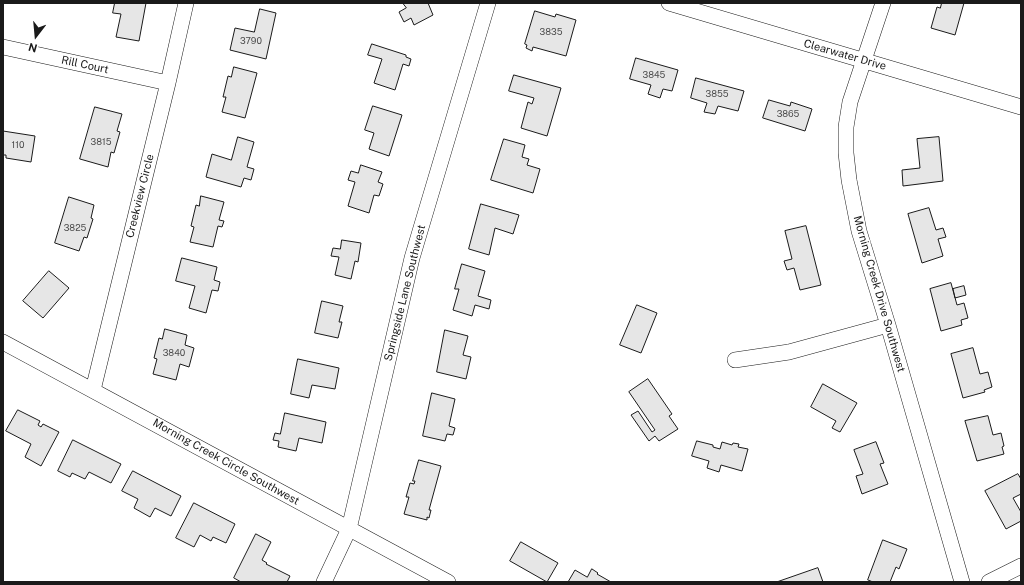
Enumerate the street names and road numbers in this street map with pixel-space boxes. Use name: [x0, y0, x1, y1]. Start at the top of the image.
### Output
street label: Clearwater Drive: [802, 37, 888, 73]
street label: Rill Court: [60, 54, 110, 76]
street label: Creekview Circle: [123, 153, 157, 239]
street label: Morning Creek Drive Southwest: [850, 214, 908, 374]
street label: Springside Lane Southwest: [382, 223, 428, 363]
street label: Morning Creek Circle Southwest: [150, 416, 302, 508]

